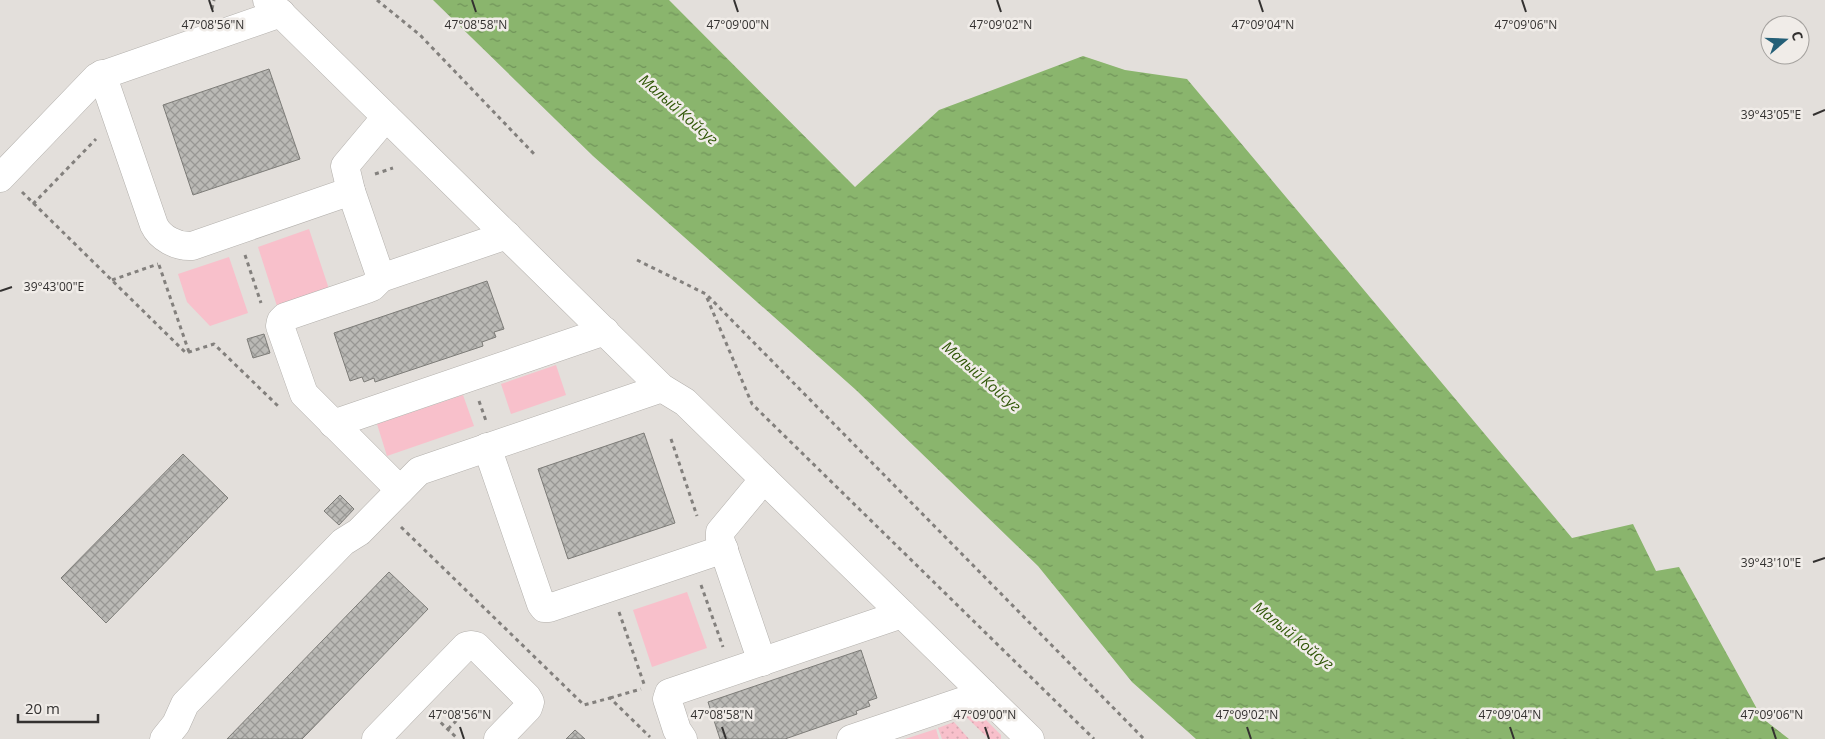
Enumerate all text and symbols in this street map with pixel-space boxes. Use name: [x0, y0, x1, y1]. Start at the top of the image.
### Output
north arrow: [1760, 15, 1810, 65]
text: 47°08'56"N: [182, 16, 244, 33]
text: 47°08'58"N: [445, 16, 507, 33]
text: 47°09'00"N: [707, 16, 769, 33]
text: 47°09'02"N: [970, 16, 1032, 33]
text: 47°09'04"N: [1232, 16, 1294, 33]
text: 47°09'06"N: [1495, 16, 1557, 33]
text: С: [1787, 28, 1808, 43]
water label: Малый Койсуг: [635, 69, 723, 149]
text: 39°43'05"E: [1741, 106, 1801, 123]
text: 39°43'00"E: [24, 278, 84, 295]
water label: Малый Койсуг: [938, 336, 1026, 416]
text: 39°43'10"E: [1741, 554, 1801, 571]
water label: Малый Койсуг: [1249, 596, 1339, 674]
scale bar: [18, 692, 98, 724]
text: 20 m: [25, 698, 60, 718]
text: 47°08'56"N: [429, 706, 491, 723]
text: 47°08'58"N: [691, 706, 753, 723]
text: 47°09'00"N: [954, 706, 1016, 723]
text: 47°09'02"N: [1216, 706, 1278, 723]
text: 47°09'04"N: [1479, 706, 1541, 723]
text: 47°09'06"N: [1741, 706, 1803, 723]

